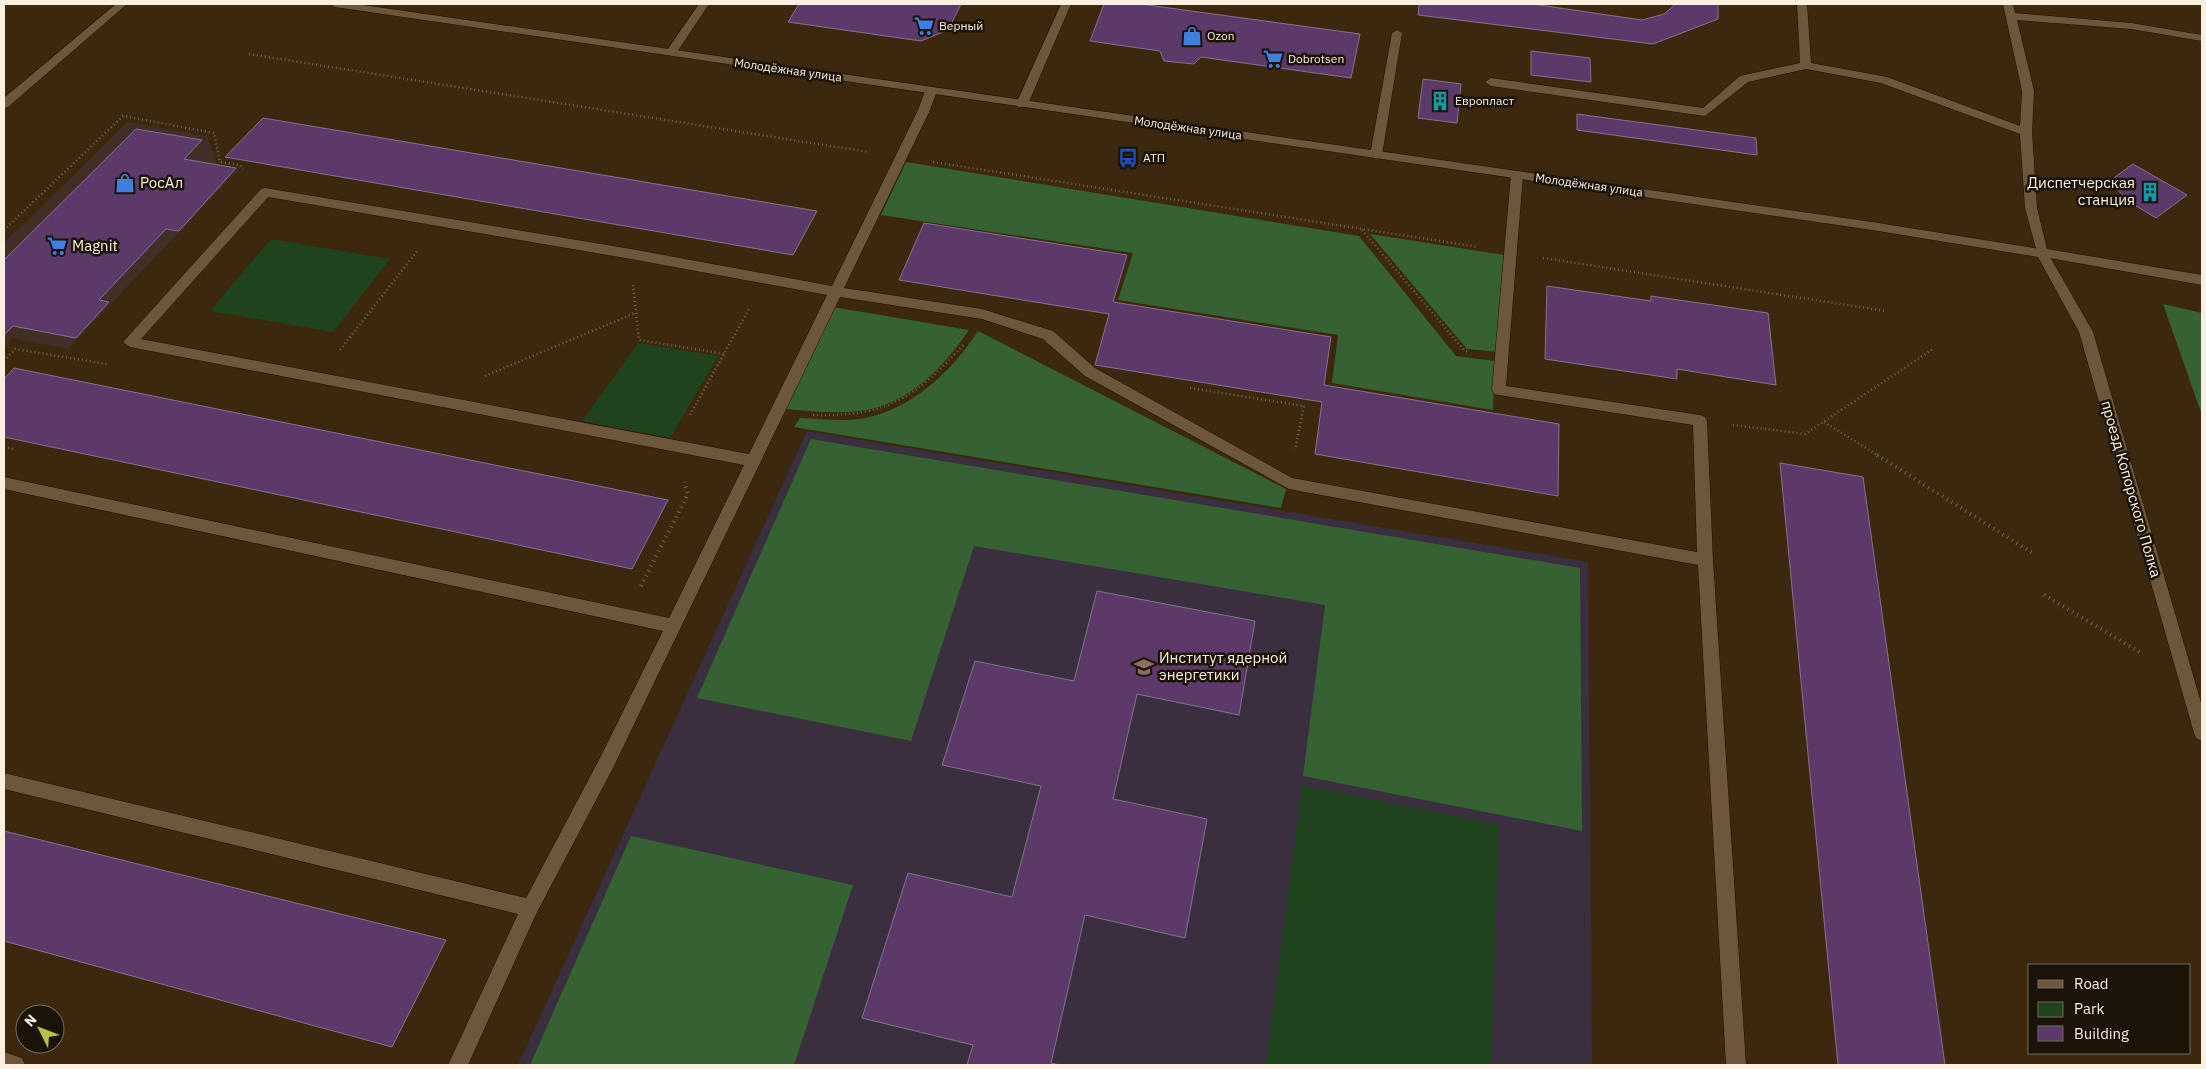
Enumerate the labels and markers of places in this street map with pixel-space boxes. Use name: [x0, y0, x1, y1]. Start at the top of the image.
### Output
supermarket icon: Верный: [913, 15, 935, 37]
place label: Верный: [939, 18, 983, 33]
shop icon: Ozon: [1181, 25, 1203, 47]
place label: Ozon: [1207, 28, 1234, 43]
supermarket icon: Dobrotsen: [1262, 48, 1284, 70]
place label: Dobrotsen: [1288, 51, 1344, 66]
building icon: Европласт: [1429, 90, 1451, 112]
place label: Европласт: [1455, 93, 1515, 108]
bus stop icon: АТП: [1117, 147, 1139, 169]
place label: АТП: [1143, 150, 1165, 165]
shop icon: РосАл: [114, 172, 136, 194]
place label: РосАл: [140, 173, 183, 192]
place label: Диспетчерская станция: [2027, 173, 2135, 209]
building icon: Диспетчерская станция: [2139, 181, 2161, 203]
supermarket icon: Magnit: [46, 235, 68, 257]
place label: Magnit: [72, 236, 118, 255]
place label: Институт ядерной энергетики: [1159, 648, 1287, 684]
school or university icon: Институт ядерной энергетики: [1133, 656, 1155, 678]

